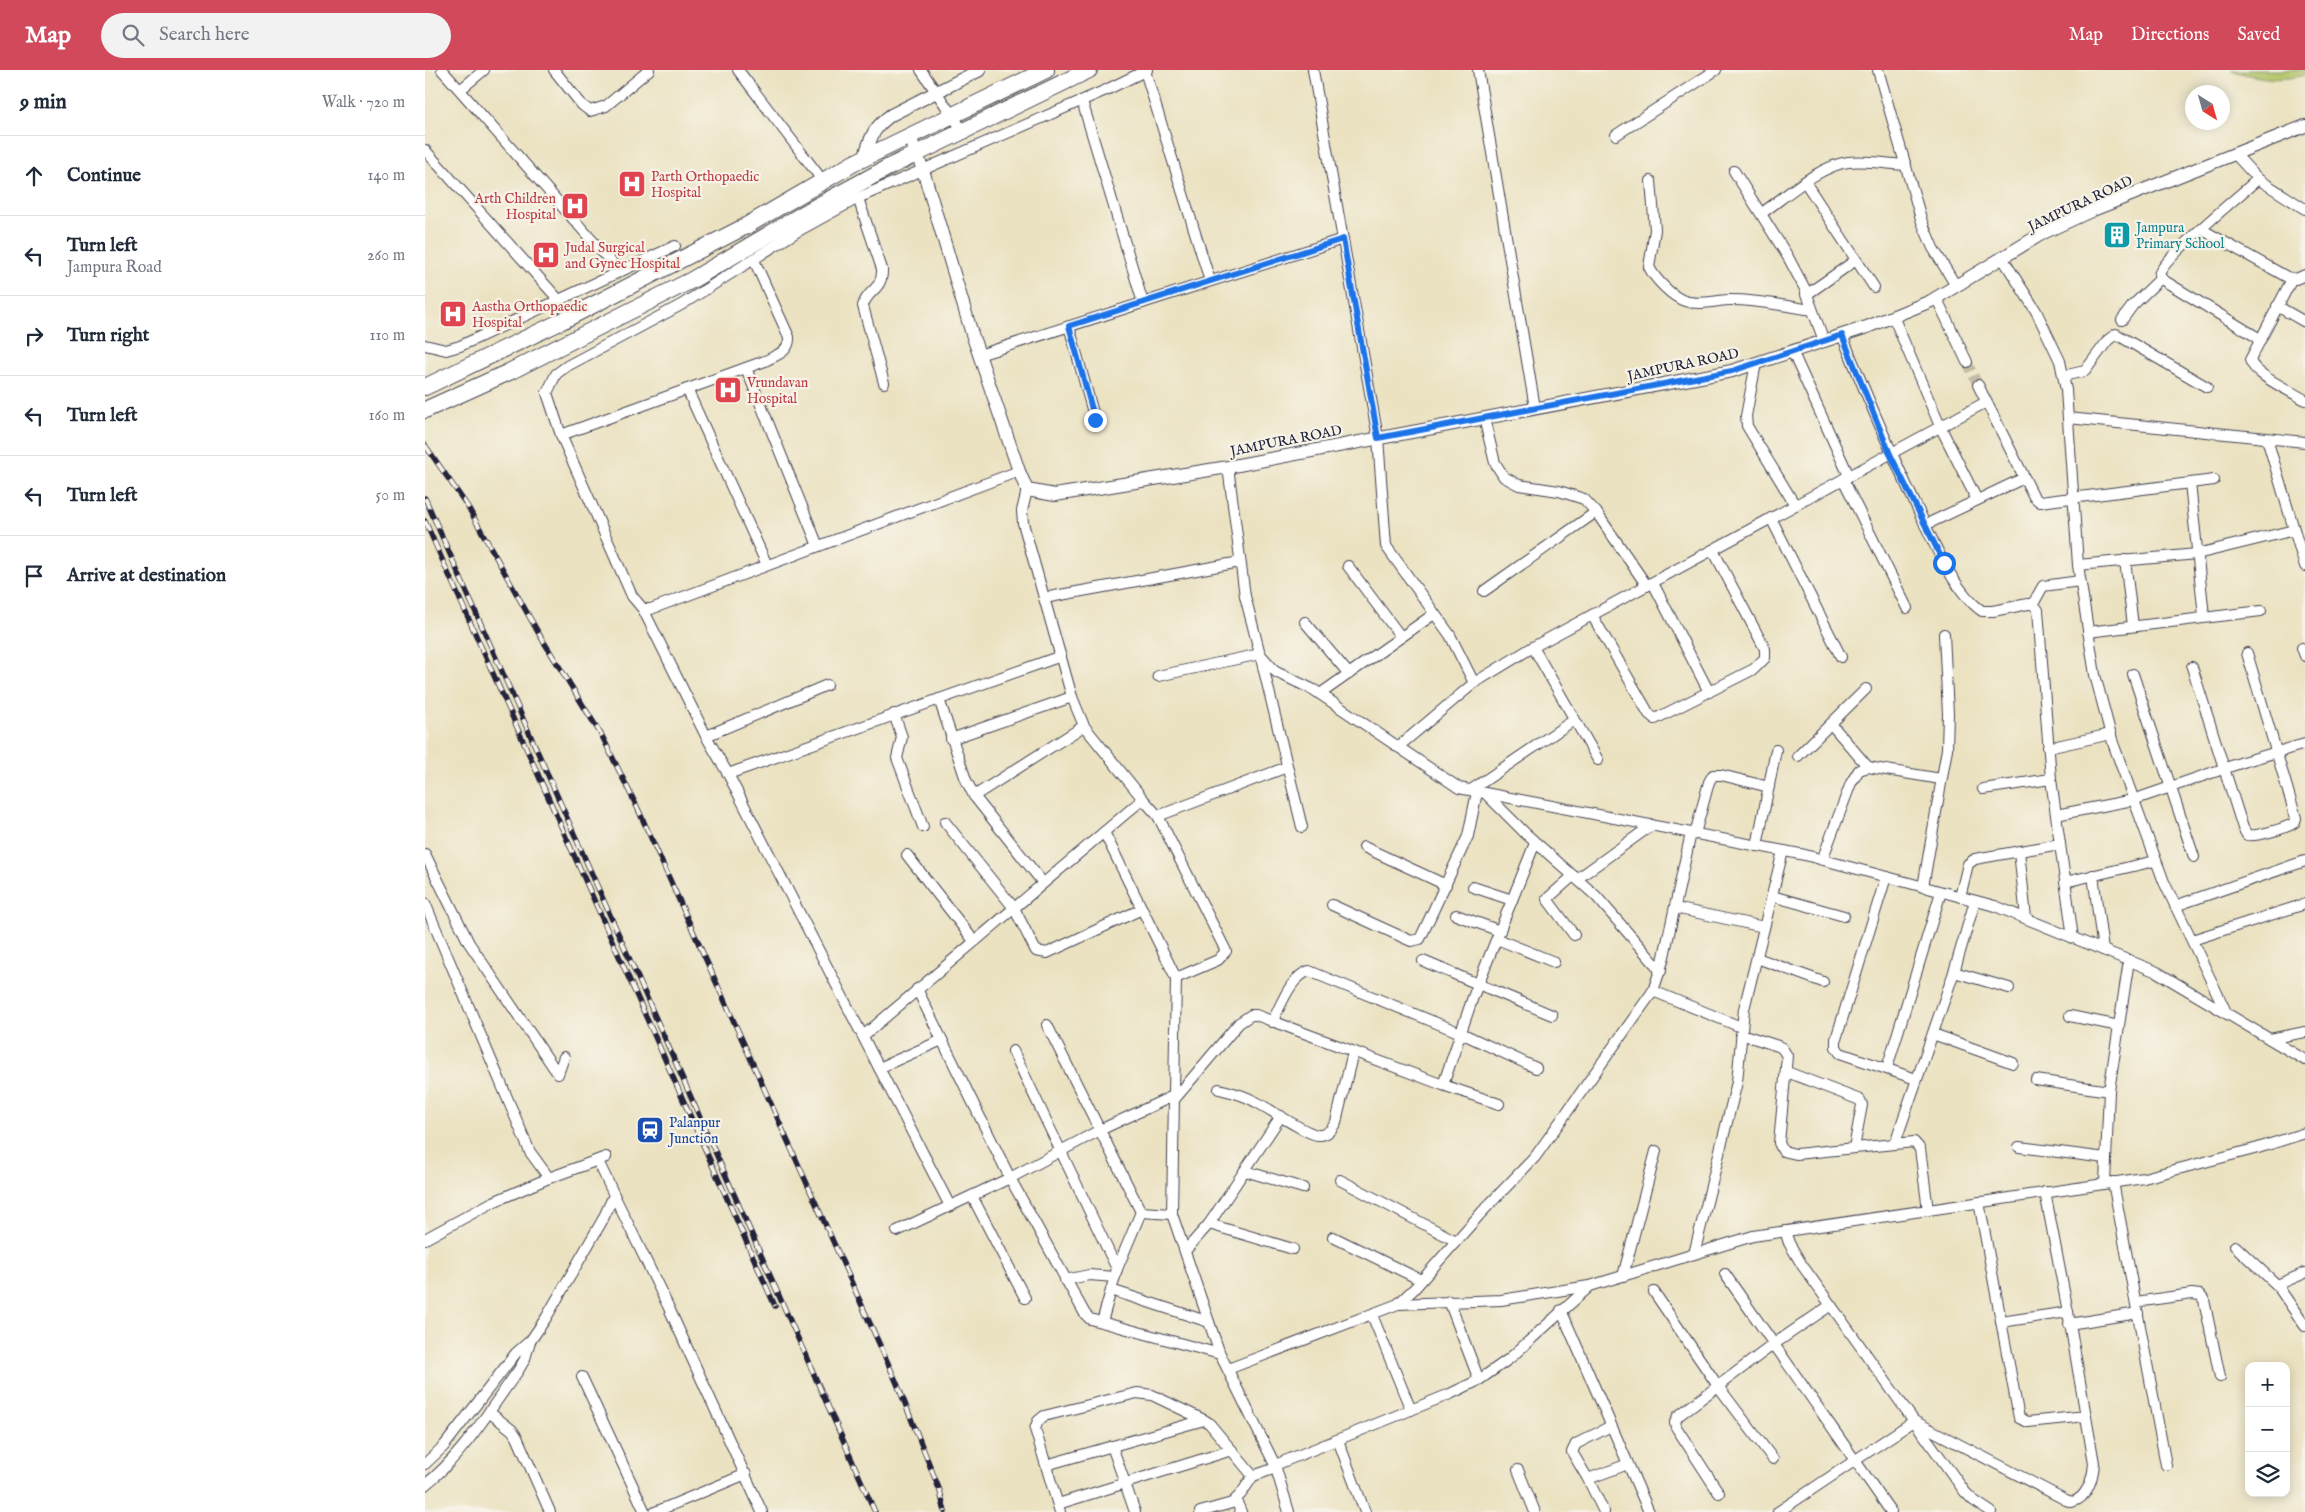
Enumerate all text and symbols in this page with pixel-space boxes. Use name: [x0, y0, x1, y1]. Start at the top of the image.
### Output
search box: [101, 13, 451, 58]
text: Map: [25, 20, 71, 51]
icon: search: [119, 21, 147, 49]
text: Search here: [159, 23, 250, 47]
text: Map: [2069, 24, 2103, 47]
text: Directions: [2131, 24, 2209, 47]
text: Saved: [2237, 24, 2280, 47]
north arrow: [2185, 85, 2230, 130]
text: 9 min: [20, 89, 67, 116]
text: Walk · 720 m: [322, 93, 405, 113]
icon: ahead: [20, 162, 48, 190]
text: Continue: [67, 164, 141, 188]
text: 140 m: [367, 166, 405, 186]
place label: Parth Orthopaedic Hospital: [651, 168, 759, 202]
hospital icon: Parth Orthopaedic Hospital: [617, 169, 647, 199]
street label: JAMPURA ROAD: [2023, 172, 2136, 237]
place label: Arth Children Hospital: [474, 190, 557, 224]
hospital icon: Arth Children Hospital: [560, 191, 590, 221]
place label: Jampura Primary School: [2134, 219, 2225, 253]
building icon: Jampura Primary School: [2102, 220, 2132, 250]
text: Turn left: [67, 234, 138, 258]
place label: Judal Surgical and Gynec Hospital: [563, 239, 680, 273]
hospital icon: Judal Surgical and Gynec Hospital: [531, 240, 561, 270]
icon: left: [20, 242, 48, 270]
text: 260 m: [367, 246, 405, 266]
text: Jampura Road: [67, 258, 162, 278]
place label: Aastha Orthopaedic Hospital: [471, 298, 588, 332]
hospital icon: Aastha Orthopaedic Hospital: [438, 299, 468, 329]
icon: right: [20, 322, 48, 350]
text: Turn right: [67, 324, 149, 348]
text: 110 m: [369, 326, 405, 346]
street label: JAMPURA ROAD: [1624, 344, 1741, 386]
place label: Vrundavan Hospital: [746, 374, 809, 408]
hospital icon: Vrundavan Hospital: [713, 375, 743, 405]
icon: left: [20, 402, 48, 430]
text: Turn left: [67, 404, 138, 428]
text: 160 m: [369, 406, 405, 426]
route end: [1084, 409, 1107, 432]
street label: JAMPURA ROAD: [1227, 421, 1344, 461]
icon: left: [20, 482, 48, 510]
text: Turn left: [67, 484, 138, 508]
text: 50 m: [376, 486, 405, 506]
route start: [1933, 552, 1956, 575]
icon: arrive: [20, 562, 48, 590]
text: Arrive at destination: [67, 564, 226, 588]
place label: Palanpur Junction: [667, 1114, 720, 1148]
station icon: Palanpur Junction: [635, 1115, 665, 1145]
map controls: [2245, 1362, 2290, 1497]
button: +: [2245, 1362, 2290, 1407]
button: −: [2245, 1407, 2290, 1452]
button: layers: [2245, 1452, 2290, 1497]

